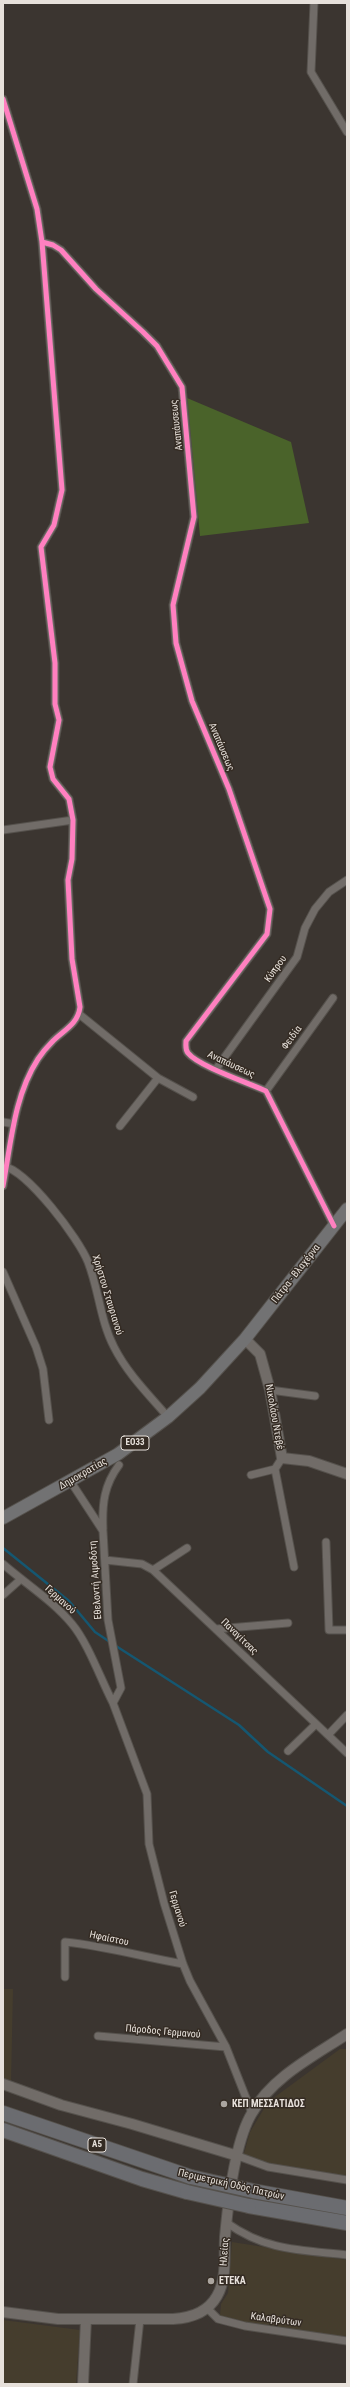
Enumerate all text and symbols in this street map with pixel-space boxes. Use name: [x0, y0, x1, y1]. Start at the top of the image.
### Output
street label: Αναπάυσεως: [168, 399, 186, 451]
street label: Αναπάυσεως: [205, 721, 237, 773]
street label: Κύπρου: [262, 953, 290, 985]
street label: Φειδία: [279, 1024, 305, 1052]
street label: Αναπάυσεως: [205, 1049, 257, 1081]
street label: Πάτρα - Βλαχέρνα: [269, 1242, 323, 1306]
street label: Χρήστου Σταυριανού: [89, 1253, 125, 1337]
street label: Νικολάου Ντεβέ: [262, 1383, 286, 1451]
road number: ΕΟ33: [121, 1436, 149, 1450]
street label: Δημοκρατίας: [57, 1455, 109, 1493]
street label: Εθελοντή Αιμοδότη: [87, 1540, 105, 1620]
street label: Γερμανού: [42, 1583, 78, 1617]
street label: Παναγίτσας: [218, 1616, 260, 1658]
street label: Γερμανού: [166, 1889, 188, 1929]
street label: Ηφαίστου: [88, 1929, 130, 1949]
street label: Πάροδος Γερμανού: [125, 2023, 201, 2041]
place label: ΚΕΠ ΜΕΣΣΑΤΙΔΟΣ: [232, 2098, 305, 2110]
marker: ΚΕΠ ΜΕΣΣΑΤΙΔΟΣ: [219, 2099, 229, 2109]
road number: Α5: [88, 2138, 106, 2152]
street label: Περιμετρική Οδός Πατρών: [177, 2167, 285, 2203]
street label: Ηλείας: [218, 2237, 232, 2267]
place label: ΕΤΕΚΑ: [219, 2275, 246, 2287]
marker: ΕΤΕΚΑ: [206, 2276, 216, 2286]
street label: Καλαβρύτων: [250, 2311, 302, 2329]

